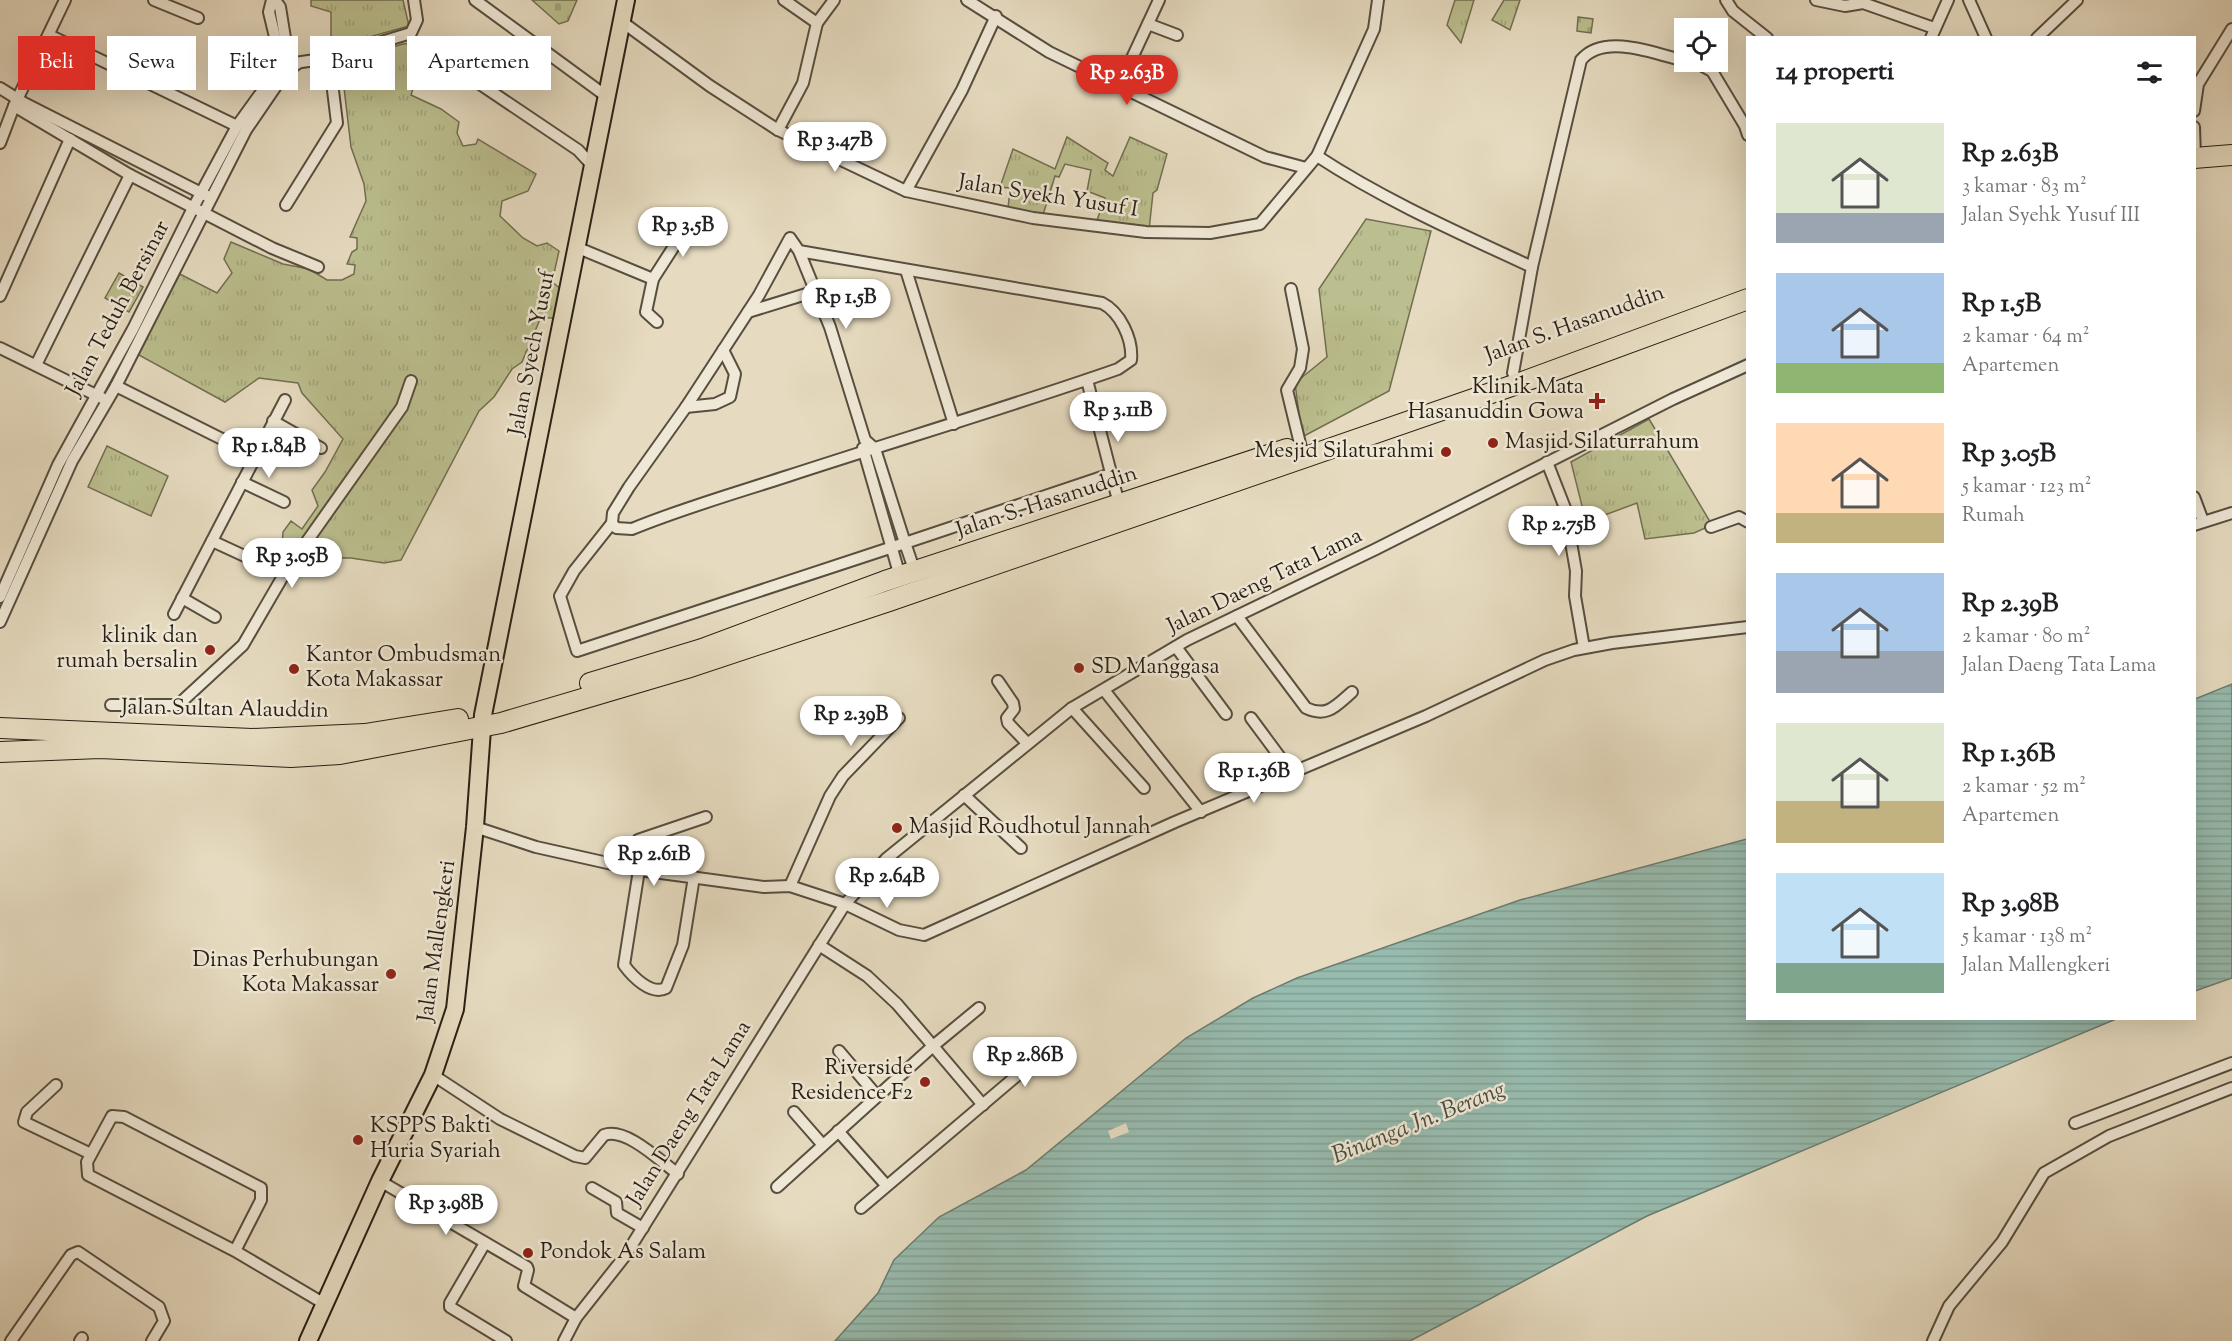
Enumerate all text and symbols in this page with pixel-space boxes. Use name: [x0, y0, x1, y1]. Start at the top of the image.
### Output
map controls: [1674, 18, 1728, 72]
button: locate: [1674, 18, 1728, 72]
chip: Beli: [18, 36, 95, 90]
chip: Sewa: [107, 36, 196, 90]
chip: Filter: [208, 36, 298, 90]
chip: Baru: [310, 36, 395, 90]
chip: Apartemen: [407, 36, 551, 90]
text: 14 properti: [1776, 54, 1894, 91]
pin: Rp 2.63B: [1065, 55, 1189, 106]
icon: filters: [2133, 56, 2166, 89]
text: Rp 2.63B: [1090, 60, 1164, 89]
pin: Rp 3.47B: [773, 122, 897, 173]
text: Rp 3.47B: [797, 127, 873, 156]
text: Rp 2.63B: [1962, 136, 2058, 173]
icon: home: [1824, 147, 1896, 219]
street label: Jalan Syekh Yusuf I: [955, 167, 1140, 227]
text: 3 kamar · 83 m²: [1962, 173, 2087, 202]
text: Jalan Syehk Yusuf III: [1962, 202, 2140, 231]
pin: Rp 3.5B: [628, 207, 738, 258]
text: Rp 3.5B: [652, 212, 714, 241]
street label: Jalan Teduh Bersinar: [59, 215, 179, 404]
street label: Jalan Syech Yusuf: [501, 266, 565, 439]
street label: Jalan S. Hasanuddin: [1480, 278, 1669, 373]
pin: Rp 1.5B: [791, 279, 901, 330]
text: Rp 1.5B: [816, 284, 876, 313]
text: Rp 1.5B: [1962, 286, 2041, 323]
icon: home: [1824, 297, 1896, 369]
text: 2 kamar · 64 m²: [1962, 323, 2089, 352]
text: Apartemen: [1962, 352, 2059, 381]
place label: Klinik Mata Hasanuddin Gowa: [1408, 372, 1584, 429]
pin: Rp 3.11B: [1056, 392, 1180, 443]
marker: Klinik Mata Hasanuddin Gowa: [1588, 392, 1606, 410]
text: Rp 3.11B: [1084, 397, 1152, 426]
place label: Masjid Silaturrahum: [1505, 427, 1699, 459]
pin: Rp 1.84B: [207, 428, 331, 479]
text: Rp 1.84B: [232, 433, 306, 462]
place label: Mesjid Silaturahmi: [1254, 436, 1434, 468]
marker: Masjid Silaturrahum: [1486, 436, 1500, 450]
text: Rp 3.05B: [1962, 436, 2056, 473]
marker: Mesjid Silaturahmi: [1439, 445, 1453, 459]
icon: home: [1824, 447, 1896, 519]
street label: Jalan S. Hasanuddin: [951, 459, 1142, 548]
text: 5 kamar · 123 m²: [1962, 473, 2092, 502]
text: Rumah: [1962, 502, 2025, 531]
pin: Rp 2.75B: [1497, 506, 1621, 557]
text: Rp 2.75B: [1522, 511, 1596, 540]
street label: Jalan Daeng Tata Lama: [1161, 521, 1368, 644]
pin: Rp 3.05B: [230, 538, 354, 589]
text: Rp 3.05B: [256, 543, 328, 572]
text: Rp 2.39B: [1962, 586, 2058, 623]
icon: home: [1824, 597, 1896, 669]
place label: klinik dan rumah bersalin: [56, 621, 198, 678]
text: 2 kamar · 80 m²: [1962, 623, 2090, 652]
place label: Kantor Ombudsman Kota Makassar: [306, 640, 501, 697]
marker: klinik dan rumah bersalin: [203, 643, 217, 657]
place label: SD Manggasa: [1091, 652, 1220, 684]
text: Jalan Daeng Tata Lama: [1962, 652, 2156, 681]
marker: SD Manggasa: [1072, 661, 1086, 675]
marker: Kantor Ombudsman Kota Makassar: [287, 662, 301, 676]
street label: Jalan Sultan Alauddin: [120, 692, 329, 728]
pin: Rp 2.39B: [789, 696, 913, 747]
text: Rp 2.39B: [814, 701, 888, 730]
text: Rp 1.36B: [1962, 736, 2055, 773]
icon: home: [1824, 747, 1896, 819]
pin: Rp 1.36B: [1192, 753, 1316, 804]
text: Rp 1.36B: [1218, 758, 1290, 787]
text: 2 kamar · 52 m²: [1962, 773, 2086, 802]
text: Apartemen: [1962, 802, 2059, 831]
place label: Masjid Roudhotul Jannah: [909, 812, 1151, 844]
marker: Masjid Roudhotul Jannah: [890, 821, 904, 835]
pin: Rp 2.61B: [592, 836, 716, 887]
text: Rp 2.61B: [618, 841, 690, 870]
street label: Jalan Mallengkeri: [411, 858, 465, 1025]
pin: Rp 2.64B: [825, 858, 949, 909]
text: Rp 2.64B: [849, 863, 925, 892]
text: Rp 3.98B: [1962, 886, 2059, 923]
icon: home: [1824, 897, 1896, 969]
text: 5 kamar · 138 m²: [1962, 923, 2092, 952]
place label: Dinas Perhubungan Kota Makassar: [192, 945, 379, 1002]
text: Jalan Mallengkeri: [1962, 952, 2110, 981]
marker: Dinas Perhubungan Kota Makassar: [384, 967, 398, 981]
street label: Jalan Daeng Tata Lama: [619, 1015, 760, 1214]
pin: Rp 2.86B: [963, 1037, 1087, 1088]
text: Rp 2.86B: [987, 1042, 1063, 1071]
place label: Riverside Residence F2: [791, 1053, 913, 1110]
water label: Binanga Jn. Berang: [1327, 1073, 1511, 1173]
marker: Riverside Residence F2: [918, 1075, 932, 1089]
place label: KSPPS Bakti Huria Syariah: [370, 1111, 501, 1168]
marker: KSPPS Bakti Huria Syariah: [351, 1133, 365, 1147]
pin: Rp 3.98B: [384, 1185, 508, 1236]
text: Rp 3.98B: [409, 1190, 483, 1219]
place label: Pondok As Salam: [540, 1237, 706, 1269]
marker: Pondok As Salam: [521, 1246, 535, 1260]

